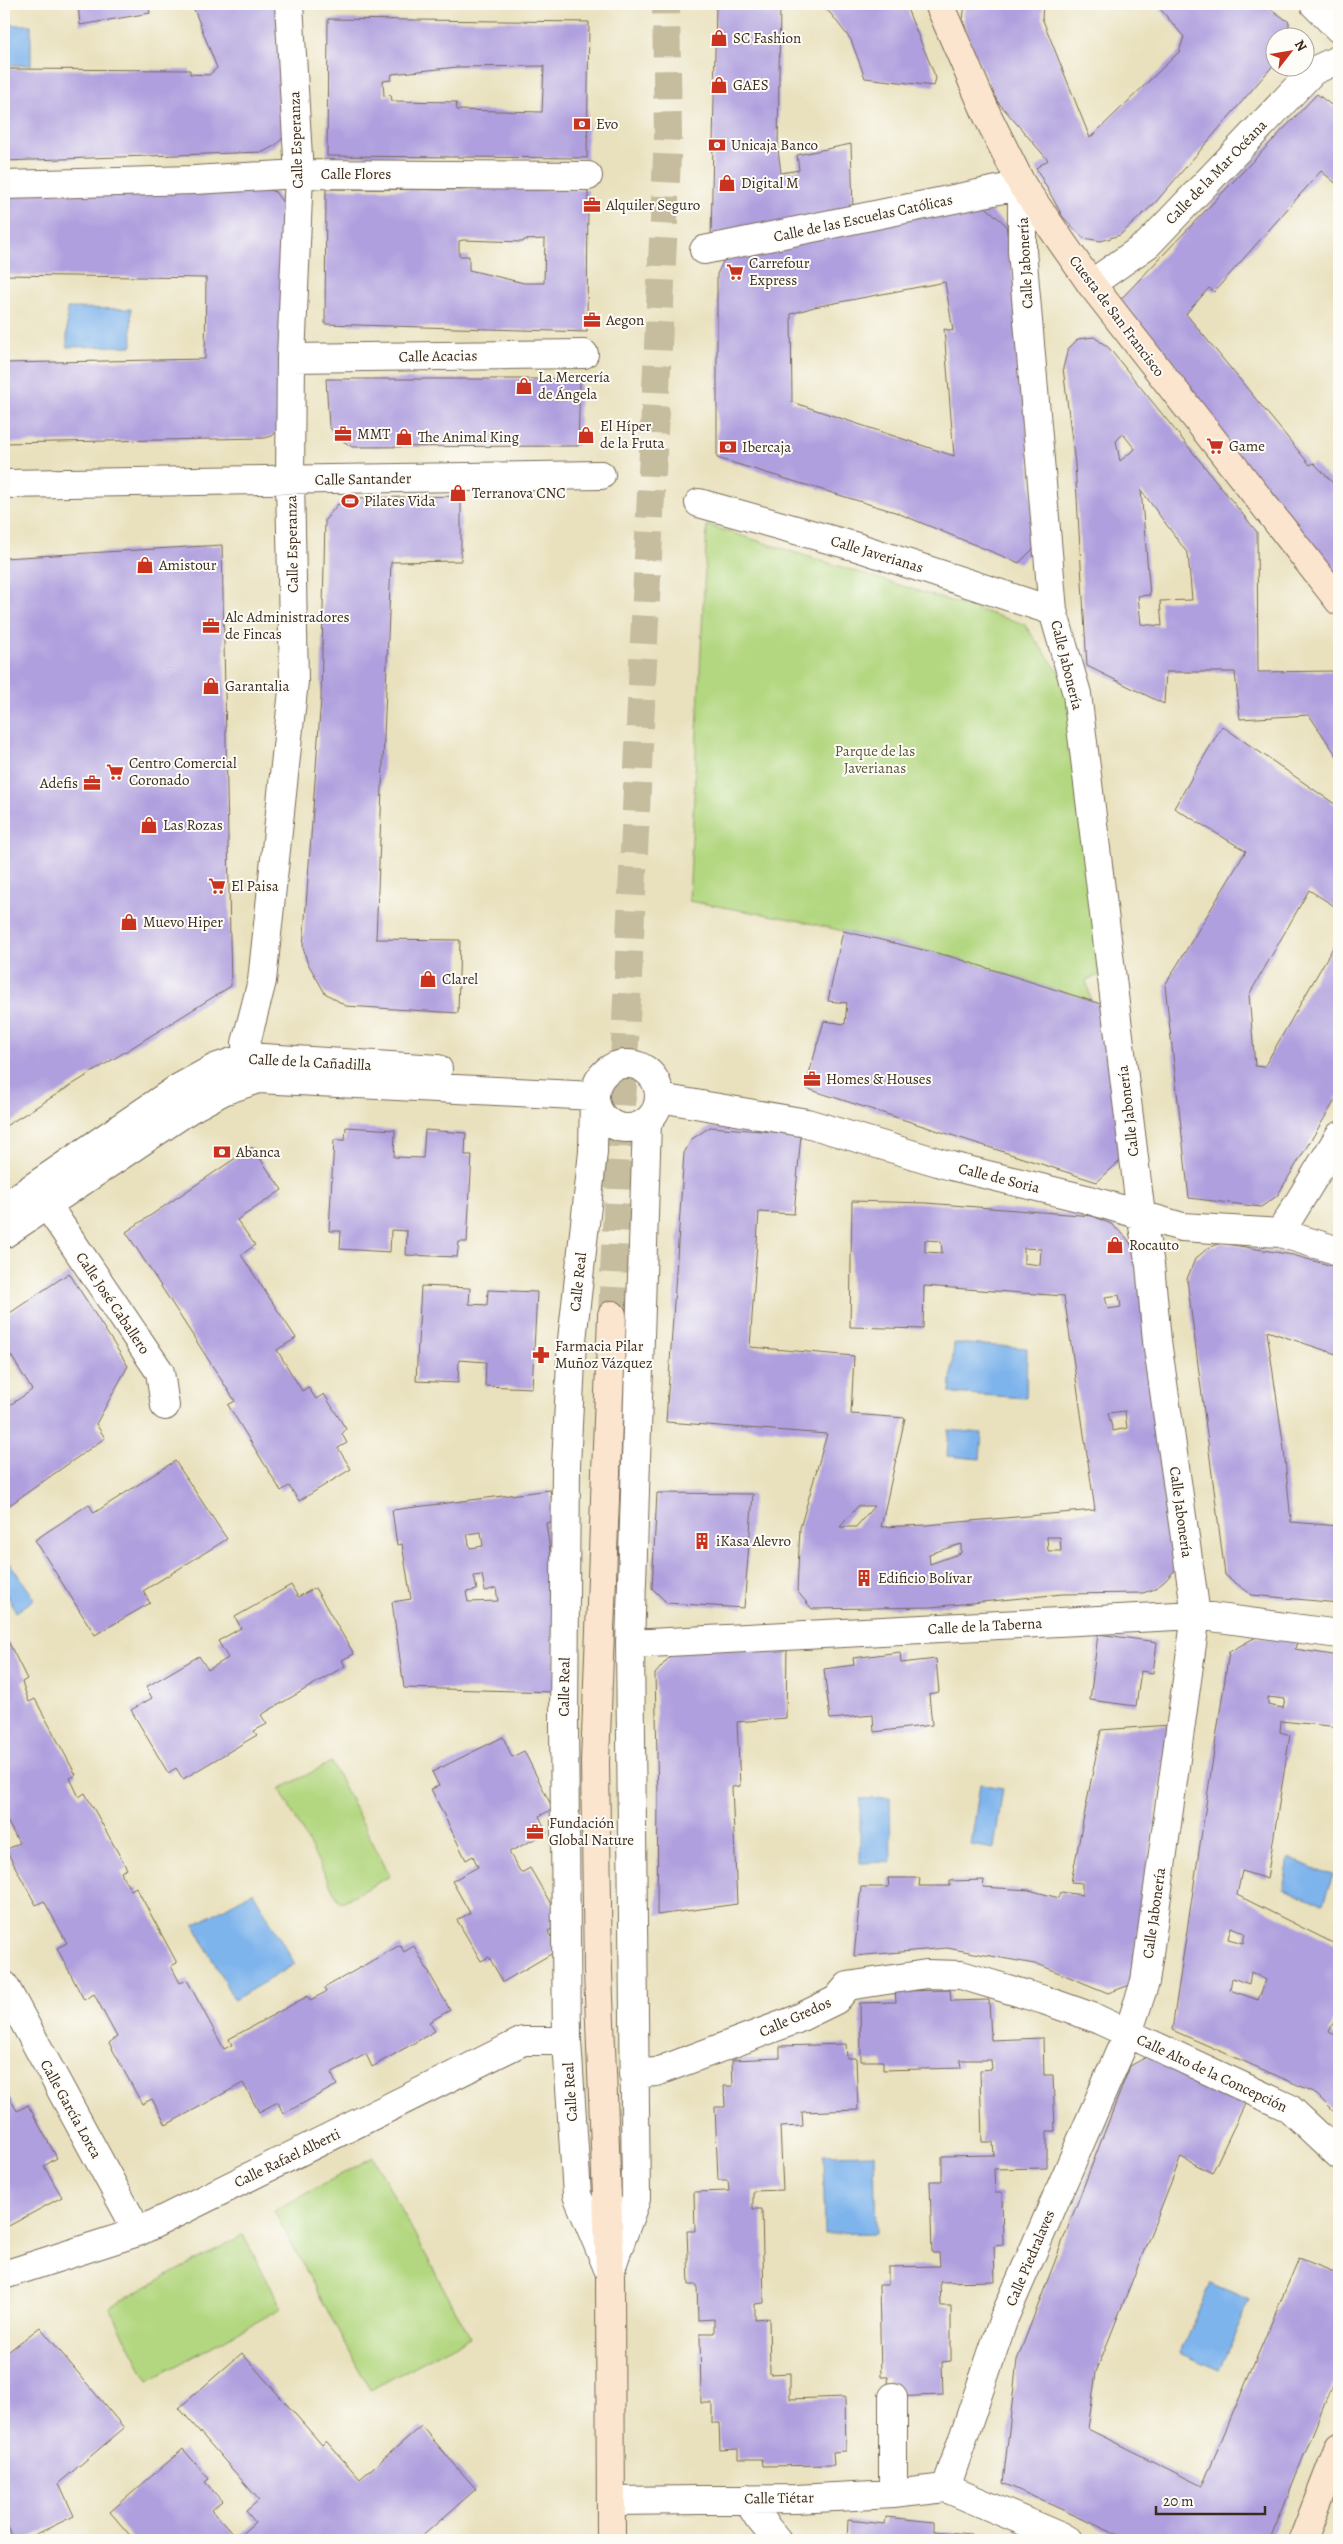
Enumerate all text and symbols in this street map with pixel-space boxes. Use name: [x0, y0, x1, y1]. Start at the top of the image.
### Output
shop icon: SC Fashion: [709, 28, 729, 48]
place label: SC Fashion: [733, 28, 801, 48]
north arrow: [1266, 28, 1316, 78]
text: N: [1290, 36, 1311, 55]
shop icon: GAES: [709, 75, 729, 95]
place label: GAES: [733, 75, 769, 95]
street label: Calle Esperanza: [284, 91, 308, 189]
bank icon: Evo: [572, 114, 592, 134]
place label: Evo: [596, 114, 618, 134]
street label: Calle de la Mar Océana: [1161, 115, 1271, 229]
bank icon: Unicaja Banco: [707, 135, 727, 155]
place label: Unicaja Banco: [731, 135, 818, 155]
street label: Calle Flores: [321, 164, 391, 184]
shop icon: Digital M: [717, 173, 737, 193]
place label: Digital M: [741, 173, 799, 193]
street label: Calle de las Escuelas Católicas: [772, 189, 954, 247]
office icon: Alquiler Seguro: [582, 195, 602, 215]
place label: Alquiler Seguro: [605, 195, 700, 215]
street label: Calle Jabonería: [1013, 217, 1037, 309]
street label: Cuesta de San Francisco: [1065, 251, 1169, 381]
place label: Carrefour Express: [749, 253, 810, 290]
supermarket icon: Carrefour Express: [725, 262, 745, 282]
office icon: Aegon: [582, 310, 602, 330]
place label: Aegon: [605, 310, 644, 330]
street label: Calle Acacias: [398, 345, 478, 367]
place label: La Mercería de Ángela: [538, 367, 610, 404]
shop icon: La Mercería de Ángela: [514, 376, 534, 396]
place label: El Híper de la Fruta: [600, 416, 665, 453]
office icon: MMT: [333, 424, 353, 444]
place label: MMT: [357, 424, 391, 444]
shop icon: El Híper de la Fruta: [576, 425, 596, 445]
shop icon: The Animal King: [394, 427, 414, 447]
place label: The Animal King: [418, 427, 519, 447]
supermarket icon: Game: [1205, 436, 1225, 456]
place label: Game: [1229, 436, 1265, 456]
bank icon: Ibercaja: [718, 437, 738, 457]
place label: Ibercaja: [742, 437, 791, 457]
street label: Calle Santander: [314, 468, 412, 490]
shop icon: Terranova CNC: [448, 483, 468, 503]
place label: Terranova CNC: [472, 483, 566, 503]
sports icon: Pilates Vida: [340, 491, 360, 511]
place label: Pilates Vida: [364, 491, 436, 511]
street label: Calle Esperanza: [281, 495, 303, 593]
street label: Calle Javerianas: [828, 530, 926, 578]
shop icon: Amistour: [135, 555, 155, 575]
place label: Amistour: [158, 555, 217, 575]
place label: Alc Administradores de Fincas: [224, 607, 350, 644]
office icon: Alc Administradores de Fincas: [201, 616, 221, 636]
street label: Calle Jabonería: [1046, 618, 1088, 712]
shop icon: Garantalia: [201, 676, 221, 696]
place label: Garantalia: [225, 676, 289, 696]
park label: Parque de las Javerianas: [835, 741, 915, 778]
place label: Centro Comercial Coronado: [129, 753, 237, 790]
supermarket icon: Centro Comercial Coronado: [105, 762, 125, 782]
place label: Adefis: [39, 773, 78, 793]
office icon: Adefis: [82, 773, 102, 793]
shop icon: Las Rozas: [139, 815, 159, 835]
place label: Las Rozas: [163, 815, 223, 835]
supermarket icon: El Paisa: [207, 876, 227, 896]
place label: El Paisa: [231, 876, 279, 896]
shop icon: Muevo Hiper: [119, 912, 139, 932]
place label: Muevo Hiper: [143, 912, 223, 932]
shop icon: Clarel: [418, 969, 438, 989]
place label: Clarel: [442, 969, 478, 989]
street label: Calle de la Cañadilla: [248, 1049, 372, 1075]
street label: Calle Jabonería: [1112, 1064, 1144, 1158]
office icon: Homes & Houses: [802, 1069, 822, 1089]
place label: Homes & Houses: [826, 1069, 932, 1089]
bank icon: Abanca: [212, 1142, 232, 1162]
place label: Abanca: [235, 1142, 281, 1162]
street label: Calle de Soria: [956, 1158, 1042, 1198]
shop icon: Rocauto: [1105, 1235, 1125, 1255]
place label: Rocauto: [1129, 1235, 1179, 1255]
street label: Calle José Caballero: [71, 1248, 155, 1358]
street label: Calle Real: [565, 1251, 591, 1313]
place label: Farmacia Pilar Muñoz Vázquez: [555, 1336, 653, 1373]
pharmacy icon: Farmacia Pilar Muñoz Vázquez: [531, 1345, 551, 1365]
street label: Calle Jabonería: [1165, 1465, 1197, 1559]
building icon: iKasa Alevro: [692, 1531, 712, 1551]
place label: iKasa Alevro: [716, 1531, 791, 1551]
building icon: Edificio Bolívar: [854, 1568, 874, 1588]
place label: Edificio Bolívar: [878, 1568, 972, 1588]
street label: Calle de la Taberna: [927, 1613, 1043, 1639]
street label: Calle Real: [553, 1657, 575, 1717]
place label: Fundación Global Nature: [549, 1813, 634, 1850]
office icon: Fundación Global Nature: [525, 1822, 545, 1842]
street label: Calle Jabonería: [1138, 1866, 1170, 1960]
street label: Calle Gredos: [756, 1992, 834, 2042]
street label: Calle Alto de la Concepción: [1133, 2029, 1291, 2117]
street label: Calle García Lorca: [36, 2056, 106, 2162]
street label: Calle Real: [558, 2061, 582, 2122]
street label: Calle Rafael Alberti: [231, 2124, 343, 2192]
street label: Calle Piedralaves: [1001, 2207, 1059, 2309]
scale bar: [1156, 2484, 1264, 2516]
street label: Calle Tiétar: [744, 2487, 814, 2509]
text: 20 m: [1163, 2491, 1194, 2511]

